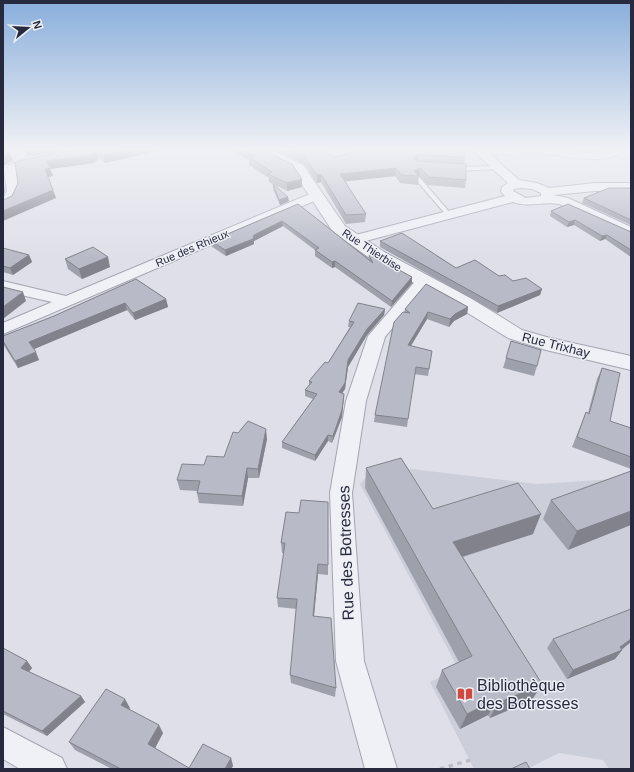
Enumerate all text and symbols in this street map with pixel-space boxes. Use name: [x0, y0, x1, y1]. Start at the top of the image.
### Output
north arrow: [8, 8, 48, 48]
text: N: [31, 19, 44, 31]
street label: Rue Thierbise: [340, 226, 404, 274]
street label: Rue des Rhieux: [154, 227, 231, 269]
street label: Rue Trixhay: [521, 329, 592, 361]
street label: Rue des Botresses: [335, 485, 357, 621]
place label: Bibliothèque des Botresses: [477, 677, 578, 712]
library icon: Bibliothèque des Botresses: [456, 685, 474, 703]

